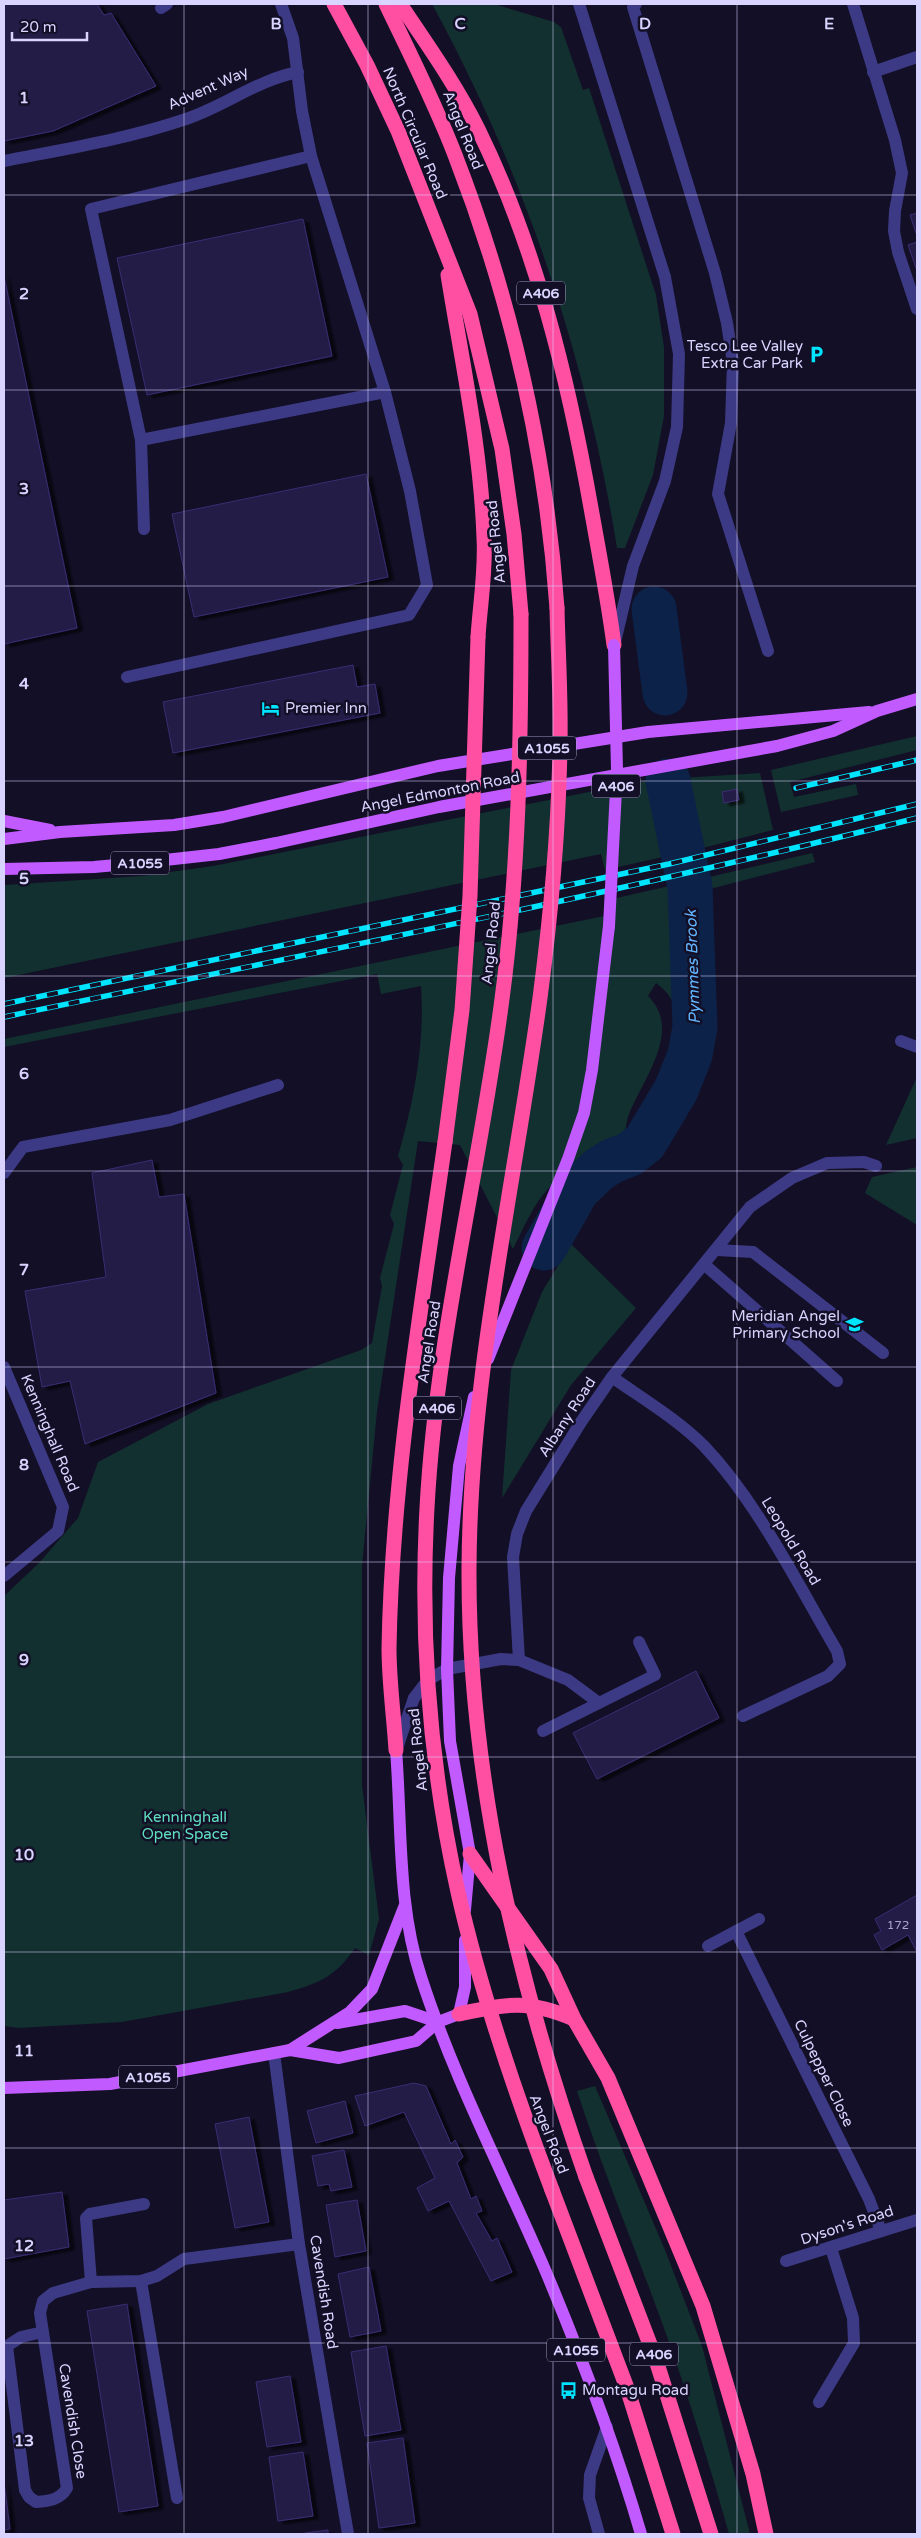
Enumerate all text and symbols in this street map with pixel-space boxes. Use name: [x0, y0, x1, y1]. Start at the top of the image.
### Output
scale bar: [12, 10, 88, 42]
text: B: [270, 14, 282, 34]
text: C: [454, 14, 466, 34]
text: D: [639, 14, 651, 34]
text: E: [824, 14, 834, 34]
text: 20 m: [20, 18, 57, 36]
street label: Advent Way: [165, 62, 251, 114]
street label: North Circular Road: [379, 64, 451, 202]
text: 1: [19, 88, 29, 108]
street label: Angel Road: [439, 88, 487, 172]
road number: A406: [517, 282, 565, 304]
text: 2: [19, 284, 29, 304]
place label: Tesco Lee Valley Extra Car Park: [687, 337, 803, 372]
parking icon: Tesco Lee Valley Extra Car Park: [807, 345, 827, 365]
text: 3: [19, 479, 29, 499]
street label: Angel Road: [483, 500, 509, 584]
text: 4: [19, 674, 29, 694]
hotel icon: Premier Inn: [261, 698, 281, 718]
place label: Premier Inn: [285, 699, 367, 717]
road number: A1055: [518, 736, 576, 760]
street label: Angel Edmonton Road: [359, 768, 521, 816]
road number: A406: [592, 774, 640, 798]
road number: A1055: [111, 851, 169, 874]
text: 5: [19, 869, 29, 889]
street label: Angel Road: [478, 901, 504, 985]
water label: Pymmes Brook: [681, 908, 705, 1025]
text: 6: [19, 1064, 29, 1084]
text: 7: [19, 1260, 29, 1280]
street label: Angel Road: [414, 1299, 444, 1385]
place label: Meridian Angel Primary School: [731, 1307, 840, 1342]
school or university icon: Meridian Angel Primary School: [844, 1315, 864, 1335]
street label: Kenninghall Road: [17, 1372, 83, 1494]
street label: Albany Road: [535, 1374, 599, 1460]
road number: A406: [413, 1396, 461, 1420]
text: 8: [19, 1455, 29, 1475]
street label: Leopold Road: [758, 1494, 824, 1588]
text: 9: [19, 1650, 29, 1670]
street label: Angel Road: [405, 1708, 431, 1792]
park label: Kenninghall Open Space: [142, 1808, 228, 1843]
text: 10: [14, 1845, 34, 1865]
house number: 172: [887, 1918, 909, 1932]
street label: Culpepper Close: [790, 2016, 858, 2130]
text: 11: [14, 2041, 34, 2061]
road number: A1055: [119, 2066, 177, 2088]
street label: Angel Road: [526, 2092, 572, 2176]
street label: Dyson's Road: [798, 2201, 896, 2249]
street label: Cavendish Road: [306, 2234, 342, 2350]
text: 12: [14, 2236, 34, 2256]
road number: A1055: [547, 2338, 605, 2362]
road number: A406: [630, 2342, 678, 2366]
street label: Cavendish Close: [55, 2362, 91, 2480]
bus stop icon: Montagu Road: [558, 2380, 578, 2400]
place label: Montagu Road: [582, 2381, 689, 2399]
text: 13: [14, 2431, 34, 2451]

